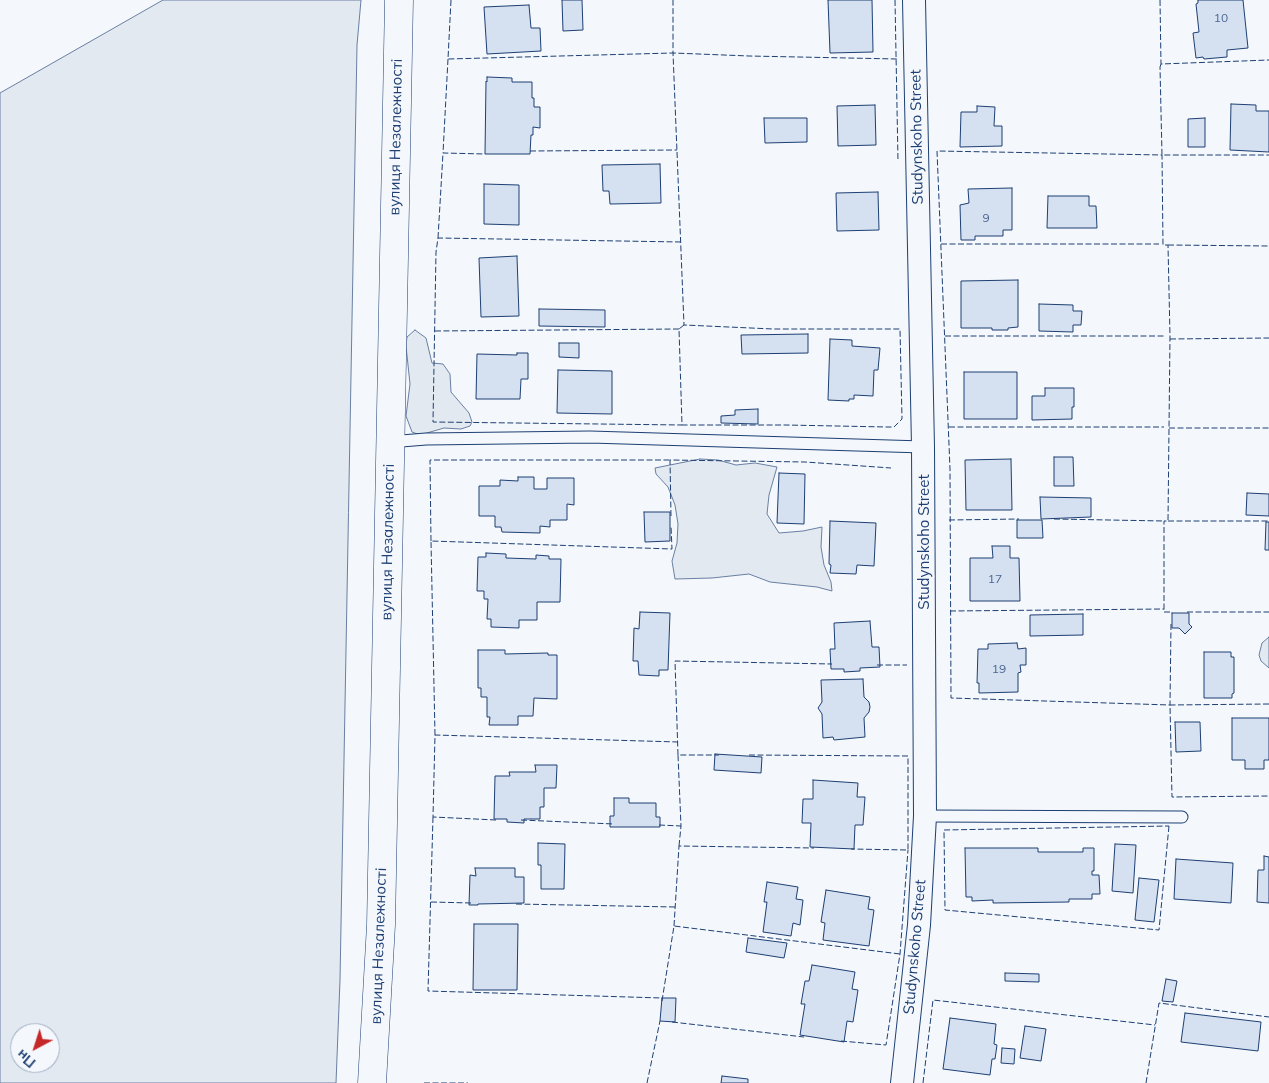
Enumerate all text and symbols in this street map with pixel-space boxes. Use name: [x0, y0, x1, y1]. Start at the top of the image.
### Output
house number: 10: [1214, 11, 1228, 25]
street label: вулиця Незалежності: [386, 59, 406, 215]
street label: Studynskoho Street: [907, 69, 927, 205]
house number: 9: [982, 211, 990, 225]
street label: вулиця Незалежності: [378, 464, 398, 620]
street label: Studynskoho Street: [915, 474, 933, 610]
house number: 17: [988, 572, 1002, 586]
house number: 19: [992, 662, 1006, 676]
street label: вулиця Незалежності: [367, 867, 391, 1025]
street label: Studynskoho Street: [900, 879, 930, 1015]
north arrow: [10, 1023, 60, 1073]
text: Пн: [13, 1046, 39, 1072]

